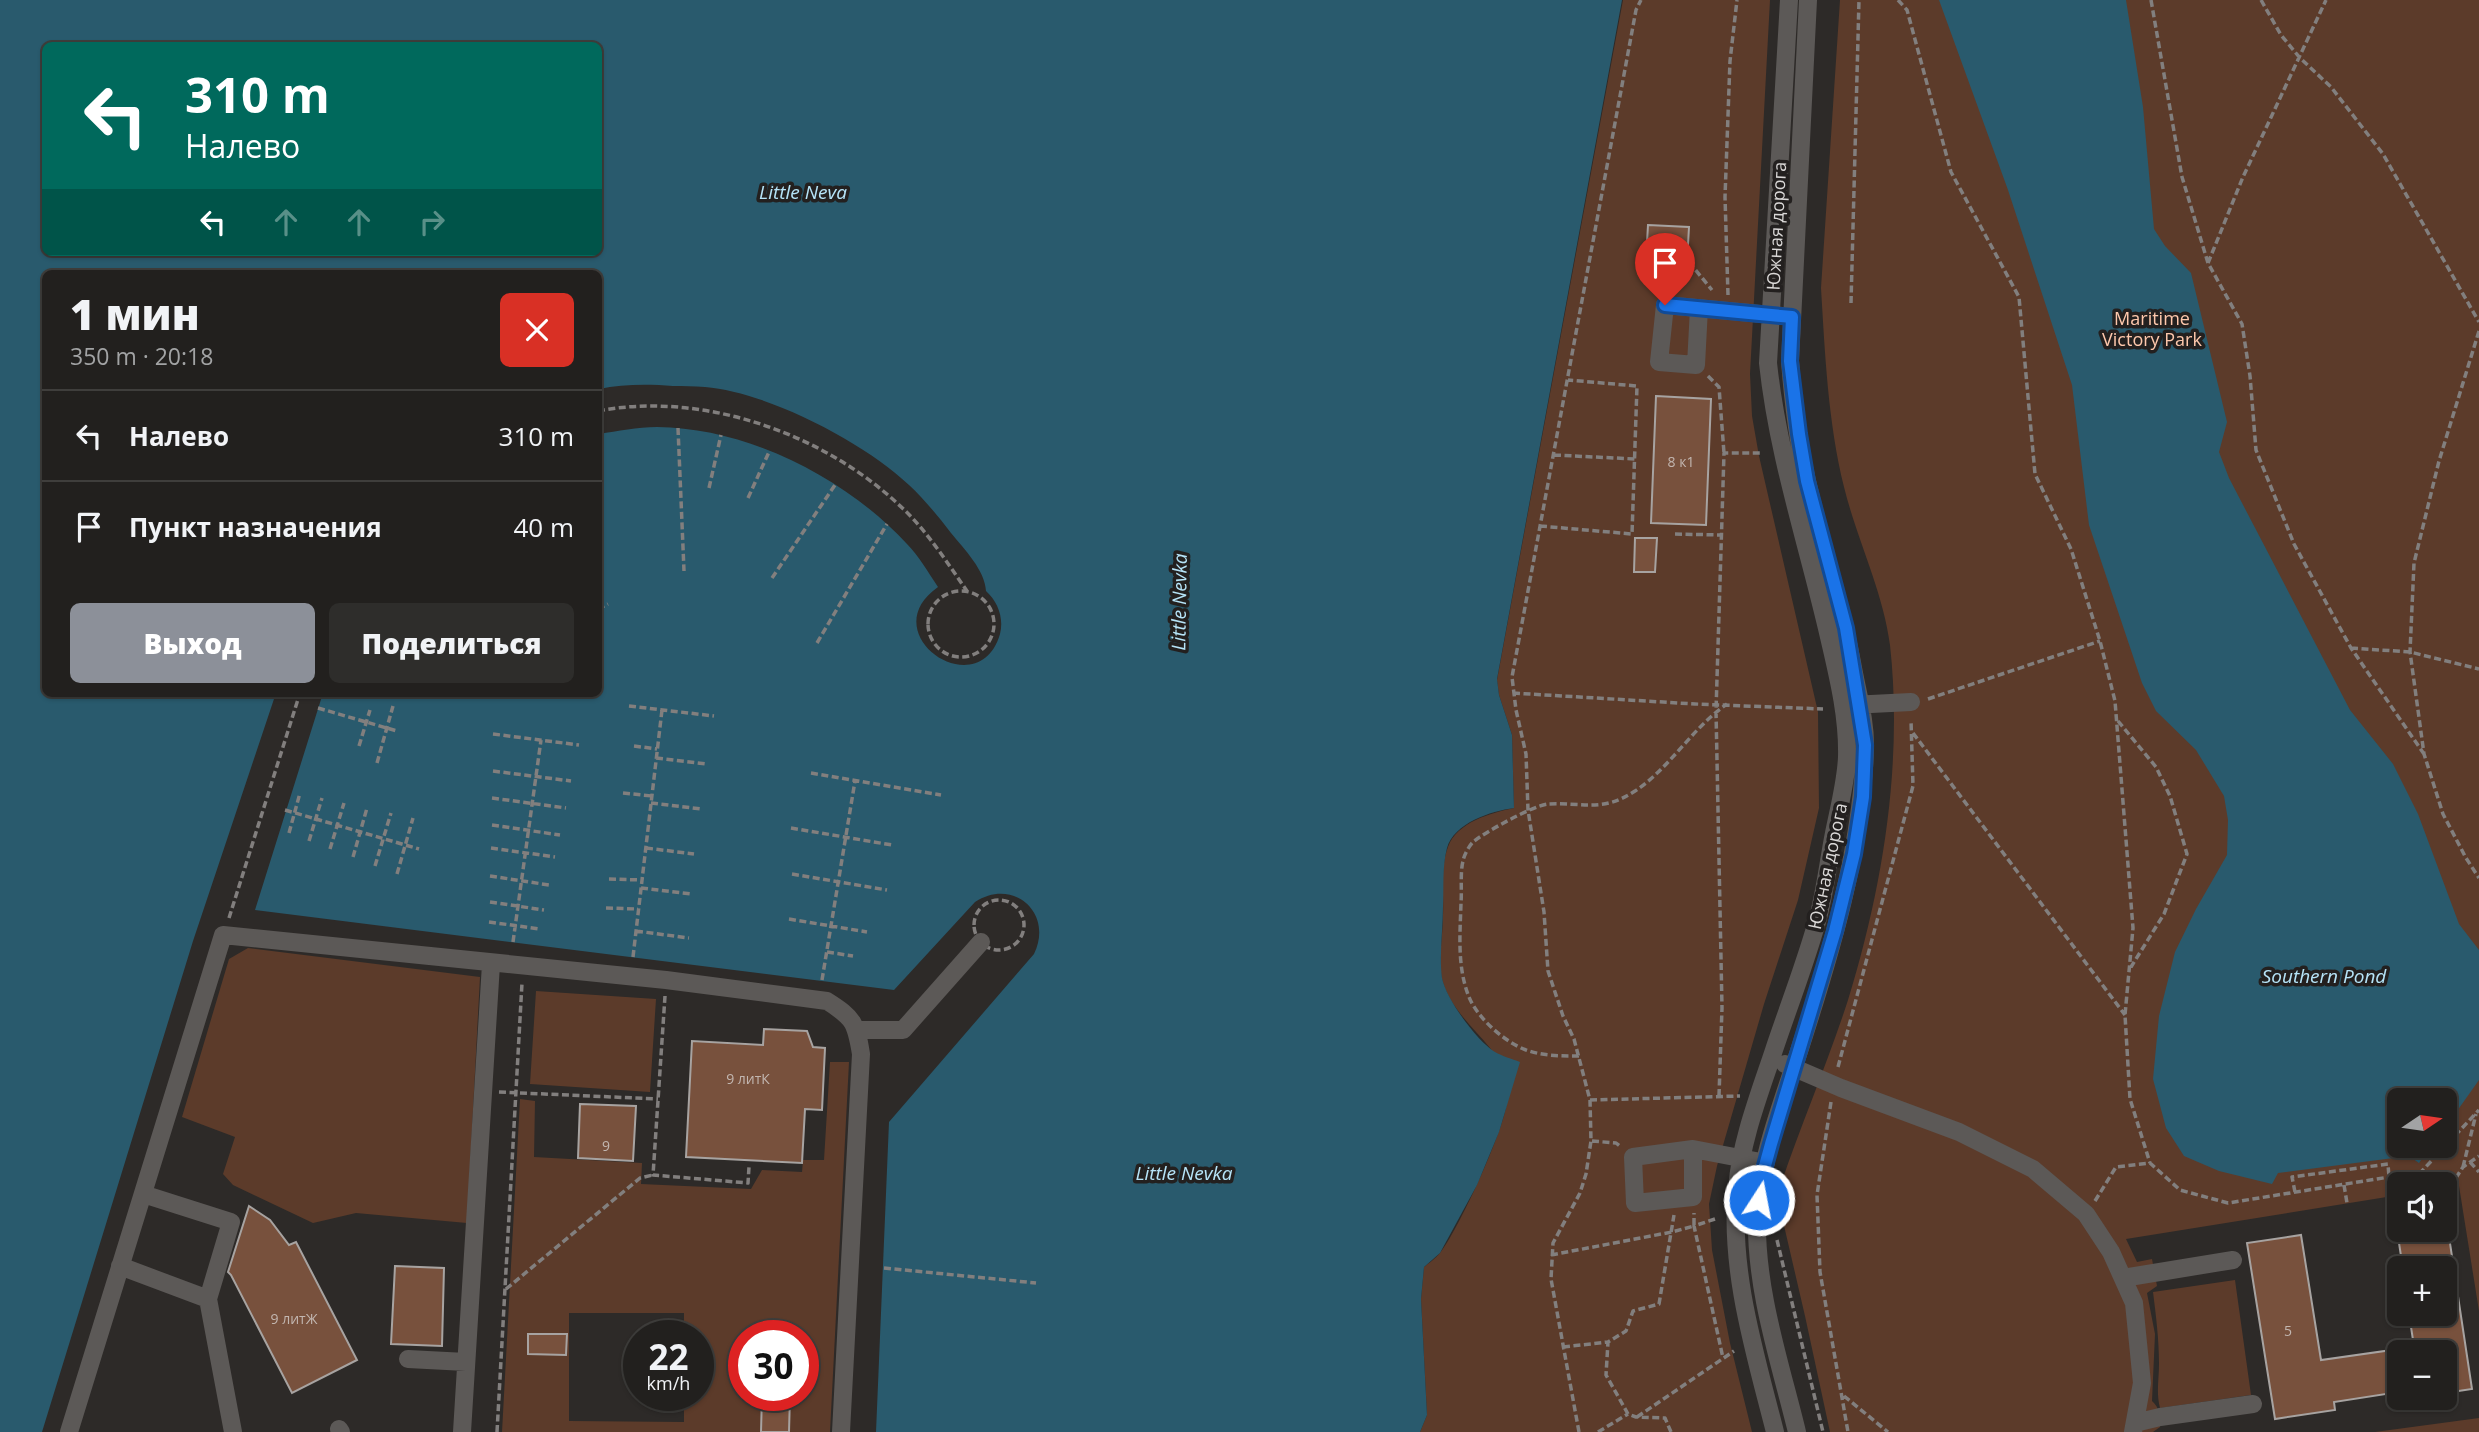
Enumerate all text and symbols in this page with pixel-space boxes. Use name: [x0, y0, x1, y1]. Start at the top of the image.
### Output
text: 310 m: [185, 61, 330, 127]
icon: left: [70, 70, 161, 161]
text: Налево: [185, 124, 300, 167]
street label: Южная дорога: [1761, 161, 1791, 291]
water label: Little Neva: [759, 179, 847, 205]
icon: left: [194, 203, 232, 241]
icon: ahead: [267, 203, 305, 241]
icon: ahead: [340, 203, 378, 241]
icon: right: [413, 203, 451, 241]
pin: [1635, 233, 1695, 305]
icon: arrive: [1646, 244, 1684, 282]
text: 1 мин: [70, 285, 200, 342]
button: close: [500, 293, 574, 367]
park label: Maritime Victory Park: [2102, 306, 2202, 351]
text: 350 m · 20:18: [70, 340, 213, 372]
icon: left: [70, 417, 108, 455]
text: Налево: [129, 418, 229, 454]
text: 310 m: [499, 418, 574, 454]
house number: 8 к1: [1668, 452, 1694, 471]
icon: arrive: [70, 508, 108, 546]
text: Пункт назначения: [129, 509, 382, 545]
text: 40 m: [513, 509, 574, 545]
water label: Little Nevka: [1165, 553, 1193, 651]
button: Выход: [70, 603, 315, 683]
button: Поделиться: [329, 603, 574, 683]
street label: Южная дорога: [1802, 800, 1852, 932]
water label: Southern Pond: [2262, 963, 2387, 989]
house number: 9 литК: [726, 1069, 770, 1088]
north arrow: [2387, 1088, 2457, 1158]
map controls: [2387, 1088, 2457, 1410]
house number: 9: [602, 1136, 610, 1155]
water label: Little Nevka: [1135, 1160, 1233, 1186]
position arrow: [1722, 1163, 1796, 1237]
button: sound: [2387, 1172, 2457, 1242]
button: +: [2387, 1256, 2457, 1326]
house number: 9 литЖ: [271, 1309, 318, 1328]
speed limit sign: 30: [728, 1320, 819, 1411]
house number: 5: [2284, 1321, 2292, 1340]
text: 22: [648, 1333, 689, 1380]
button: −: [2387, 1340, 2457, 1410]
text: km/h: [647, 1371, 690, 1395]

